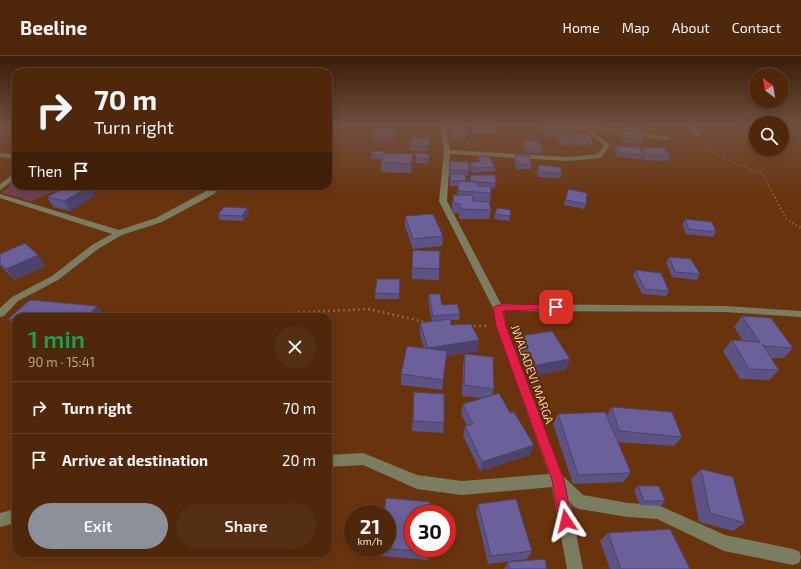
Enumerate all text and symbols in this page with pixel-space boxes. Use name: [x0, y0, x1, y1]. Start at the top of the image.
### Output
text: Beeline: [20, 16, 87, 39]
text: Home: [563, 19, 600, 36]
text: Map: [622, 19, 650, 36]
text: About: [672, 19, 710, 36]
text: Contact: [732, 19, 781, 36]
north arrow: [749, 68, 789, 108]
map controls: [749, 68, 789, 156]
text: 70 m: [94, 82, 157, 116]
icon: right: [28, 84, 80, 136]
text: Turn right: [94, 116, 174, 138]
button: search: [749, 116, 789, 156]
icon: arrive: [70, 160, 92, 182]
text: Then: [28, 162, 62, 180]
pin: [539, 290, 573, 324]
icon: arrive: [545, 296, 567, 318]
street label: JWALADEVI MARGA: [509, 322, 558, 426]
text: 1 min: [28, 324, 85, 353]
button: close: [274, 326, 316, 368]
text: 90 m · 15:41: [28, 354, 95, 370]
icon: right: [28, 397, 50, 419]
text: Turn right: [62, 399, 132, 417]
text: 70 m: [283, 399, 316, 417]
icon: arrive: [28, 449, 50, 471]
text: Arrive at destination: [62, 451, 208, 469]
text: 20 m: [282, 451, 316, 469]
position arrow: [545, 500, 587, 542]
button: Exit: [28, 503, 168, 549]
button: Share: [176, 503, 316, 549]
speed limit sign: 30: [404, 505, 456, 557]
text: 21: [360, 514, 380, 538]
text: km/h: [358, 535, 382, 547]

